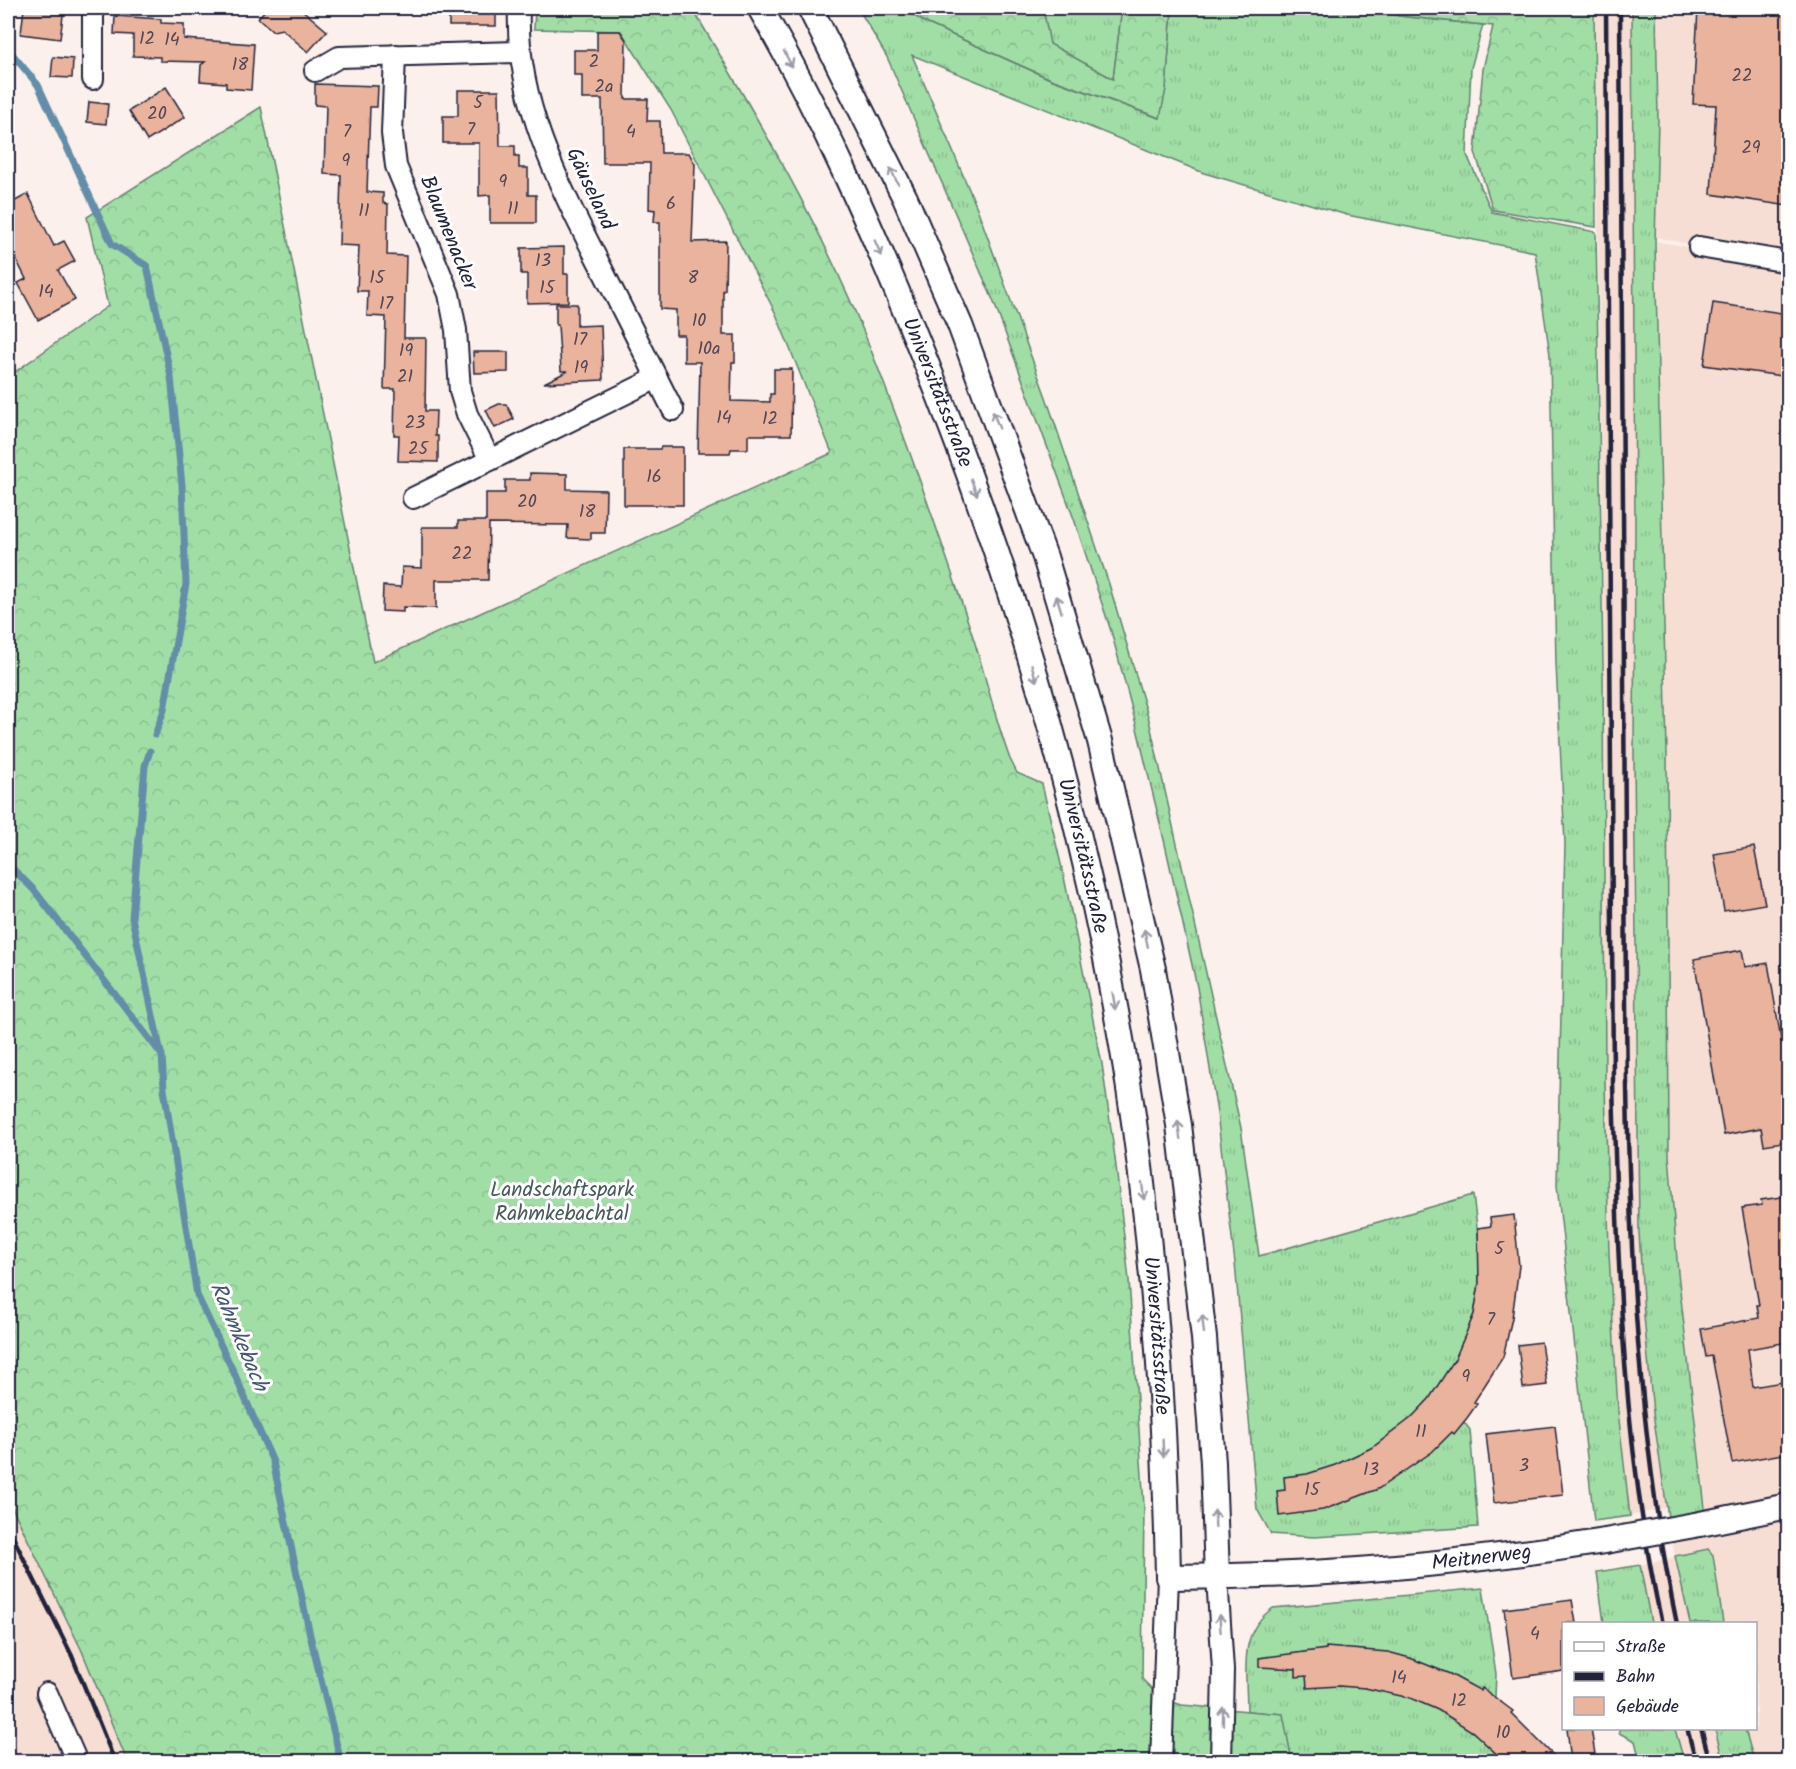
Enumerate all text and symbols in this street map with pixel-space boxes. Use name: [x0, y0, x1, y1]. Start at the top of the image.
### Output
house number: 12: [139, 25, 155, 54]
house number: 14: [164, 26, 180, 55]
house number: 2: [589, 48, 599, 77]
one-way arrow: [782, 50, 794, 67]
house number: 18: [232, 51, 248, 80]
house number: 22: [1732, 62, 1752, 91]
house number: 2a: [595, 73, 613, 102]
house number: 5: [473, 89, 484, 118]
house number: 20: [147, 100, 167, 129]
house number: 7: [467, 116, 476, 145]
house number: 7: [343, 118, 352, 147]
house number: 4: [626, 118, 636, 147]
house number: 29: [1741, 134, 1761, 163]
street label: Gäuseland: [556, 142, 624, 236]
house number: 9: [342, 147, 351, 176]
one-way arrow: [887, 167, 899, 185]
house number: 9: [499, 168, 508, 197]
street label: Blaumenacker: [410, 171, 486, 296]
house number: 6: [666, 190, 676, 219]
house number: 11: [507, 195, 519, 224]
house number: 11: [358, 197, 370, 226]
one-way arrow: [873, 238, 884, 256]
house number: 13: [535, 247, 551, 276]
house number: 15: [369, 264, 386, 293]
house number: 8: [688, 264, 699, 293]
house number: 15: [539, 274, 556, 303]
house number: 14: [38, 278, 54, 307]
house number: 17: [379, 290, 394, 319]
house number: 10: [692, 307, 706, 336]
street label: Universitätsstraße: [893, 313, 982, 473]
house number: 17: [573, 326, 588, 355]
house number: 10a: [697, 335, 721, 364]
house number: 19: [399, 337, 413, 366]
house number: 19: [574, 354, 588, 383]
house number: 21: [397, 363, 413, 392]
house number: 14: [716, 404, 732, 433]
house number: 12: [762, 405, 778, 434]
house number: 23: [405, 409, 425, 438]
one-way arrow: [989, 411, 1000, 430]
house number: 25: [408, 435, 429, 464]
house number: 16: [646, 463, 662, 492]
one-way arrow: [970, 477, 981, 496]
house number: 20: [517, 488, 537, 517]
house number: 18: [579, 498, 595, 527]
house number: 22: [452, 540, 472, 569]
one-way arrow: [1053, 595, 1064, 614]
one-way arrow: [1029, 663, 1040, 682]
street label: Universitätsstraße: [1048, 775, 1117, 937]
one-way arrow: [1140, 929, 1151, 949]
one-way arrow: [1109, 991, 1120, 1011]
one-way arrow: [1174, 1121, 1185, 1141]
park label: Landschaftspark Rahmkebachtal: [490, 1174, 634, 1231]
one-way arrow: [1137, 1181, 1148, 1200]
house number: 5: [1494, 1235, 1505, 1264]
street label: Universitätsstraße: [1134, 1255, 1179, 1416]
water label: Rahmkebach: [199, 1277, 278, 1399]
house number: 7: [1487, 1306, 1496, 1335]
one-way arrow: [1197, 1315, 1208, 1334]
house number: 9: [1462, 1363, 1471, 1392]
house number: 11: [1415, 1418, 1427, 1447]
one-way arrow: [1158, 1438, 1169, 1458]
house number: 3: [1519, 1452, 1529, 1481]
house number: 13: [1363, 1456, 1379, 1485]
house number: 15: [1304, 1476, 1321, 1505]
one-way arrow: [1209, 1509, 1221, 1529]
street label: Meitnerweg: [1430, 1535, 1534, 1580]
one-way arrow: [1214, 1614, 1225, 1634]
house number: 4: [1530, 1620, 1540, 1649]
legend: [1562, 1622, 1757, 1730]
text: Straße: [1616, 1633, 1666, 1662]
text: Bahn: [1616, 1663, 1655, 1692]
house number: 14: [1391, 1664, 1407, 1693]
house number: 12: [1451, 1687, 1467, 1716]
text: Gebäude: [1616, 1693, 1679, 1722]
one-way arrow: [1217, 1706, 1228, 1726]
house number: 10: [1496, 1719, 1510, 1748]

